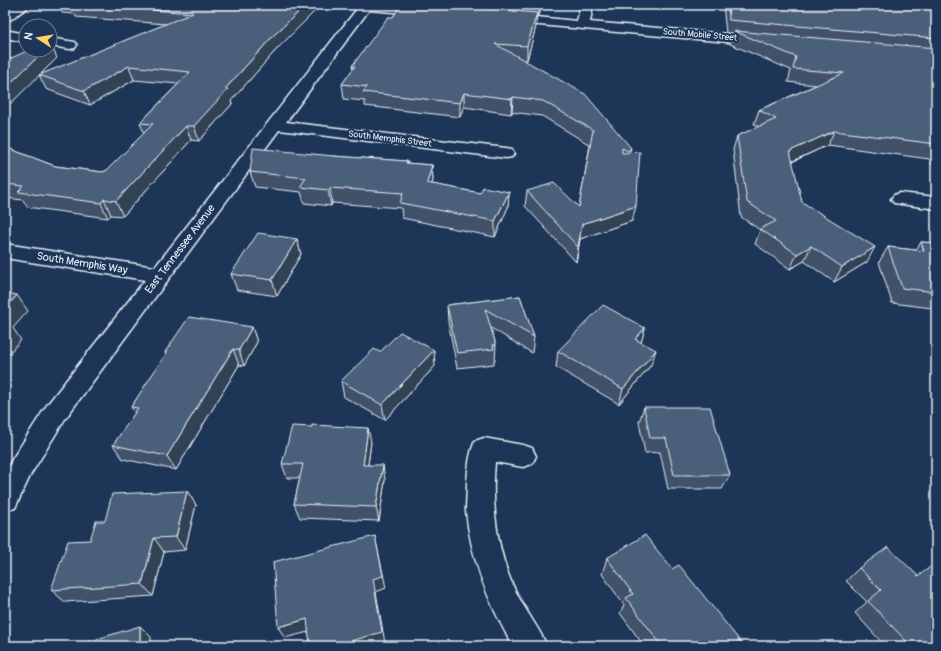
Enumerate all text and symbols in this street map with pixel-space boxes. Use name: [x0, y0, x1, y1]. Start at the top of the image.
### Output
north arrow: [18, 18, 58, 58]
street label: South Mobile Street: [662, 26, 738, 44]
text: N: [22, 30, 36, 41]
street label: South Memphis Street: [348, 128, 433, 150]
street label: East Tennessee Avenue: [142, 202, 218, 296]
street label: South Memphis Way: [36, 249, 129, 277]

